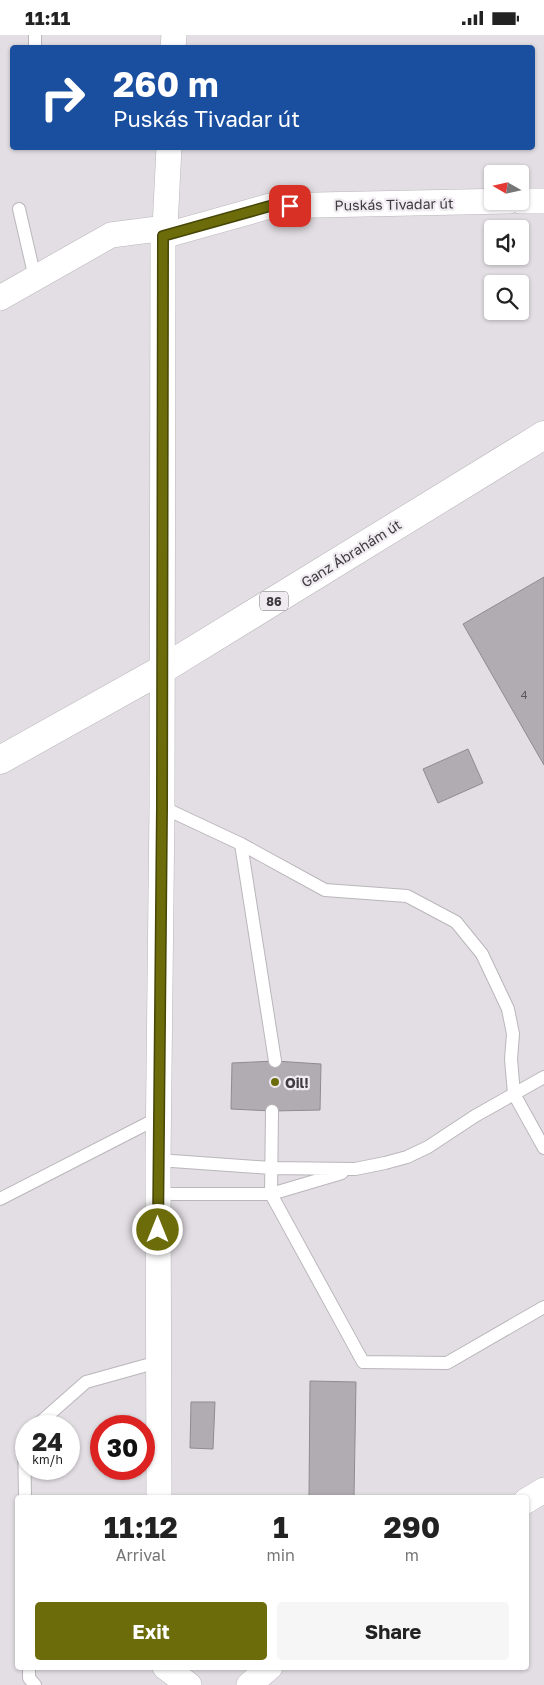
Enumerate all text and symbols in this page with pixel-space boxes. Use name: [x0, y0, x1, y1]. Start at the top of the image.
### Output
text: 11:11: [25, 6, 70, 29]
text: 260 m: [113, 63, 219, 105]
icon: right: [30, 65, 95, 130]
text: Puskás Tivadar út: [113, 105, 300, 132]
north arrow: [484, 165, 529, 210]
map controls: [484, 165, 529, 320]
pin: [269, 185, 311, 227]
icon: arrive: [276, 192, 304, 220]
street label: Puskás Tivadar út: [334, 194, 454, 214]
button: sound: [484, 220, 529, 265]
button: search: [484, 275, 529, 320]
street label: Ganz Ábrahám út: [298, 515, 404, 591]
road number: 86: [260, 591, 288, 611]
house number: 4: [521, 688, 528, 701]
place label: Oil!: [285, 1074, 309, 1091]
marker: Oil!: [269, 1076, 281, 1088]
position arrow: [131, 1203, 183, 1255]
speed limit sign: 30: [90, 1415, 155, 1480]
text: 24: [32, 1426, 63, 1457]
text: km/h: [32, 1452, 63, 1467]
text: 11:12: [104, 1509, 178, 1545]
text: 1: [273, 1509, 288, 1545]
text: 290: [383, 1509, 440, 1545]
text: Arrival: [116, 1545, 166, 1565]
text: min: [267, 1545, 295, 1565]
text: m: [405, 1545, 419, 1565]
button: Exit: [35, 1602, 267, 1660]
button: Share: [277, 1602, 509, 1660]

